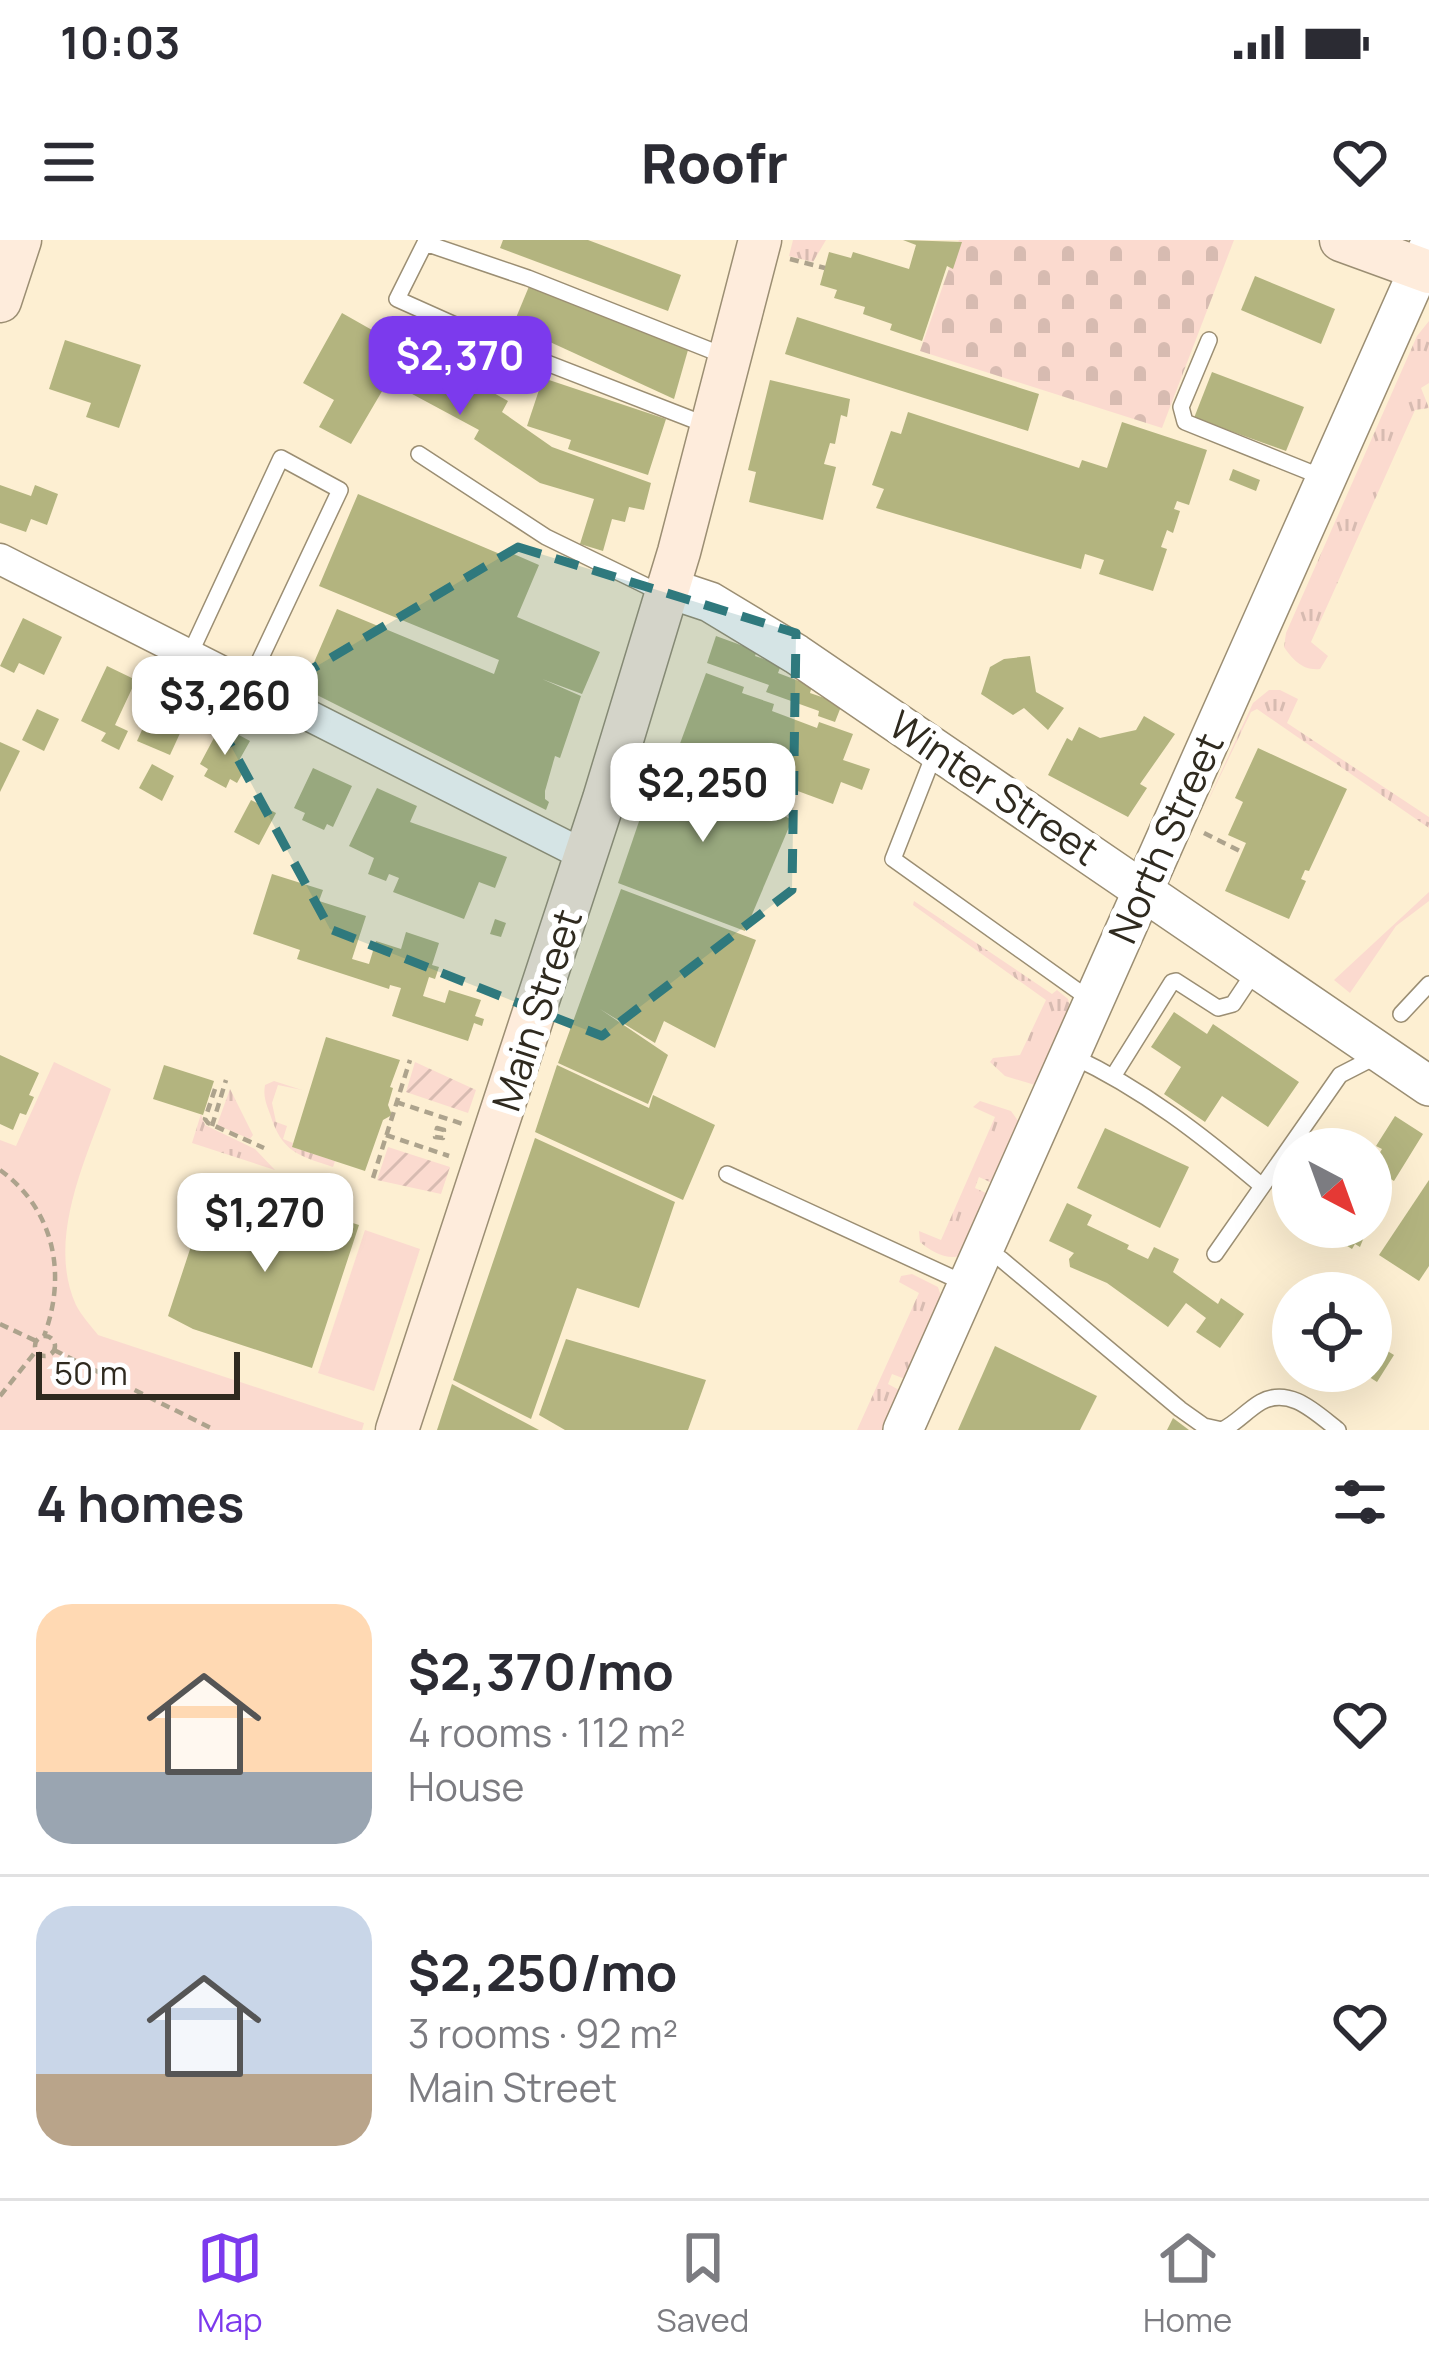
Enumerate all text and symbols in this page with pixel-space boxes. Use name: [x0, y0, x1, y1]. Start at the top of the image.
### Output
text: 10:03: [60, 11, 181, 73]
text: Roofr: [641, 125, 788, 199]
icon: menu: [36, 129, 102, 195]
icon: heart: [1327, 129, 1393, 195]
pin: $2,370: [362, 316, 558, 418]
text: $2,370: [396, 328, 524, 382]
pin: $3,260: [127, 656, 323, 758]
text: $3,260: [159, 668, 291, 722]
street label: Winter Street: [879, 697, 1110, 877]
street label: North Street: [1095, 724, 1236, 951]
pin: $2,250: [605, 743, 801, 845]
text: $2,250: [637, 755, 769, 809]
street label: Main Street: [478, 902, 594, 1117]
north arrow: [1272, 1128, 1392, 1248]
map controls: [1272, 1128, 1392, 1392]
pin: $1,270: [167, 1173, 363, 1275]
text: $1,270: [204, 1185, 326, 1239]
button: locate: [1272, 1272, 1392, 1392]
scale bar: [36, 1346, 240, 1399]
text: 50 m: [54, 1350, 128, 1395]
text: 4 homes: [36, 1468, 244, 1537]
icon: filters: [1327, 1469, 1393, 1535]
text: $2,370/mo: [408, 1636, 674, 1705]
icon: home: [132, 1652, 276, 1796]
icon: heart: [1327, 1691, 1393, 1757]
text: 4 rooms · 112 m²: [408, 1705, 686, 1759]
text: House: [408, 1759, 524, 1813]
text: $2,250/mo: [408, 1937, 677, 2006]
icon: home: [132, 1954, 276, 2098]
icon: heart: [1327, 1993, 1393, 2059]
text: 3 rooms · 92 m²: [408, 2006, 678, 2060]
text: Main Street: [408, 2060, 617, 2114]
tab: Map: [197, 2225, 263, 2342]
tab: Saved: [656, 2225, 749, 2342]
tab: Home: [1143, 2225, 1232, 2342]

